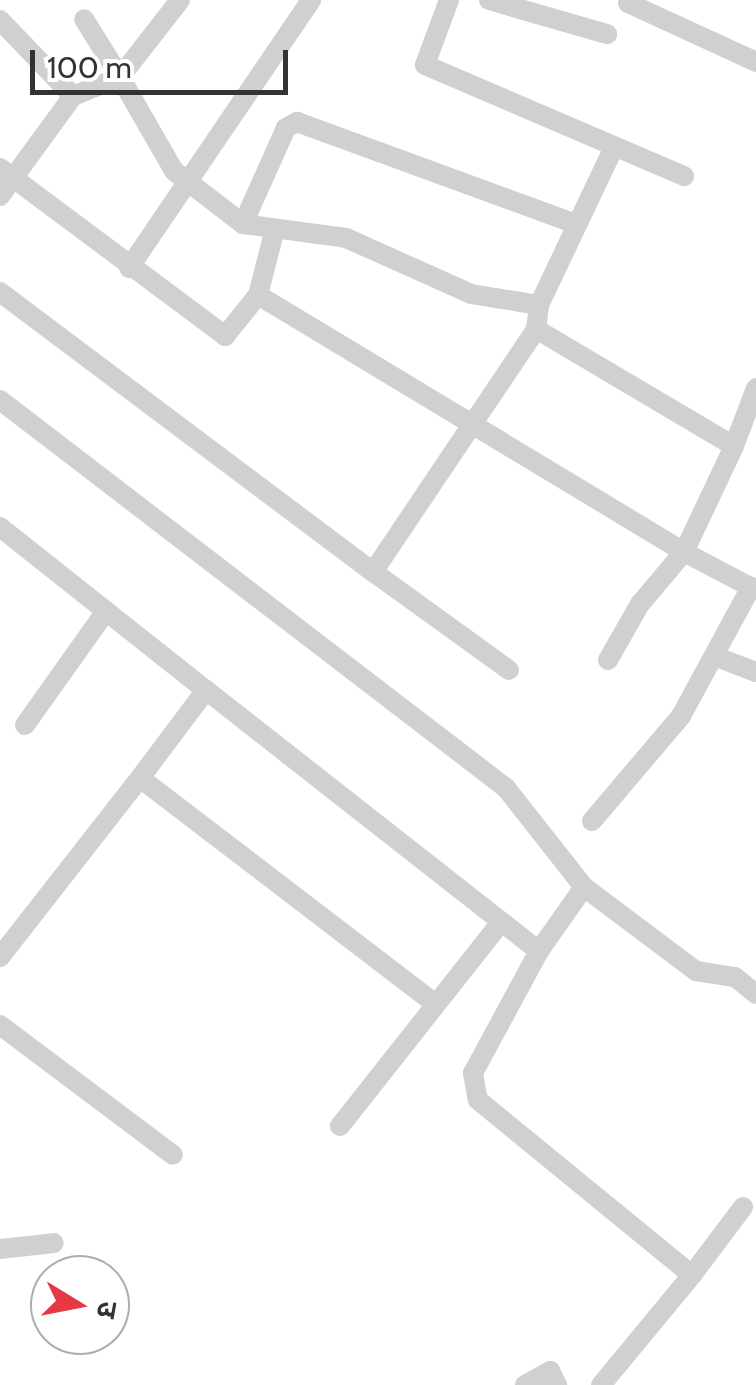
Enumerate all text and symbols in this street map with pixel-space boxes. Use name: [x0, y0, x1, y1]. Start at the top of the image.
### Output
scale bar: [35, 30, 292, 92]
text: 100 m: [47, 49, 132, 86]
north arrow: [30, 1255, 130, 1355]
text: उ: [89, 1299, 126, 1321]

